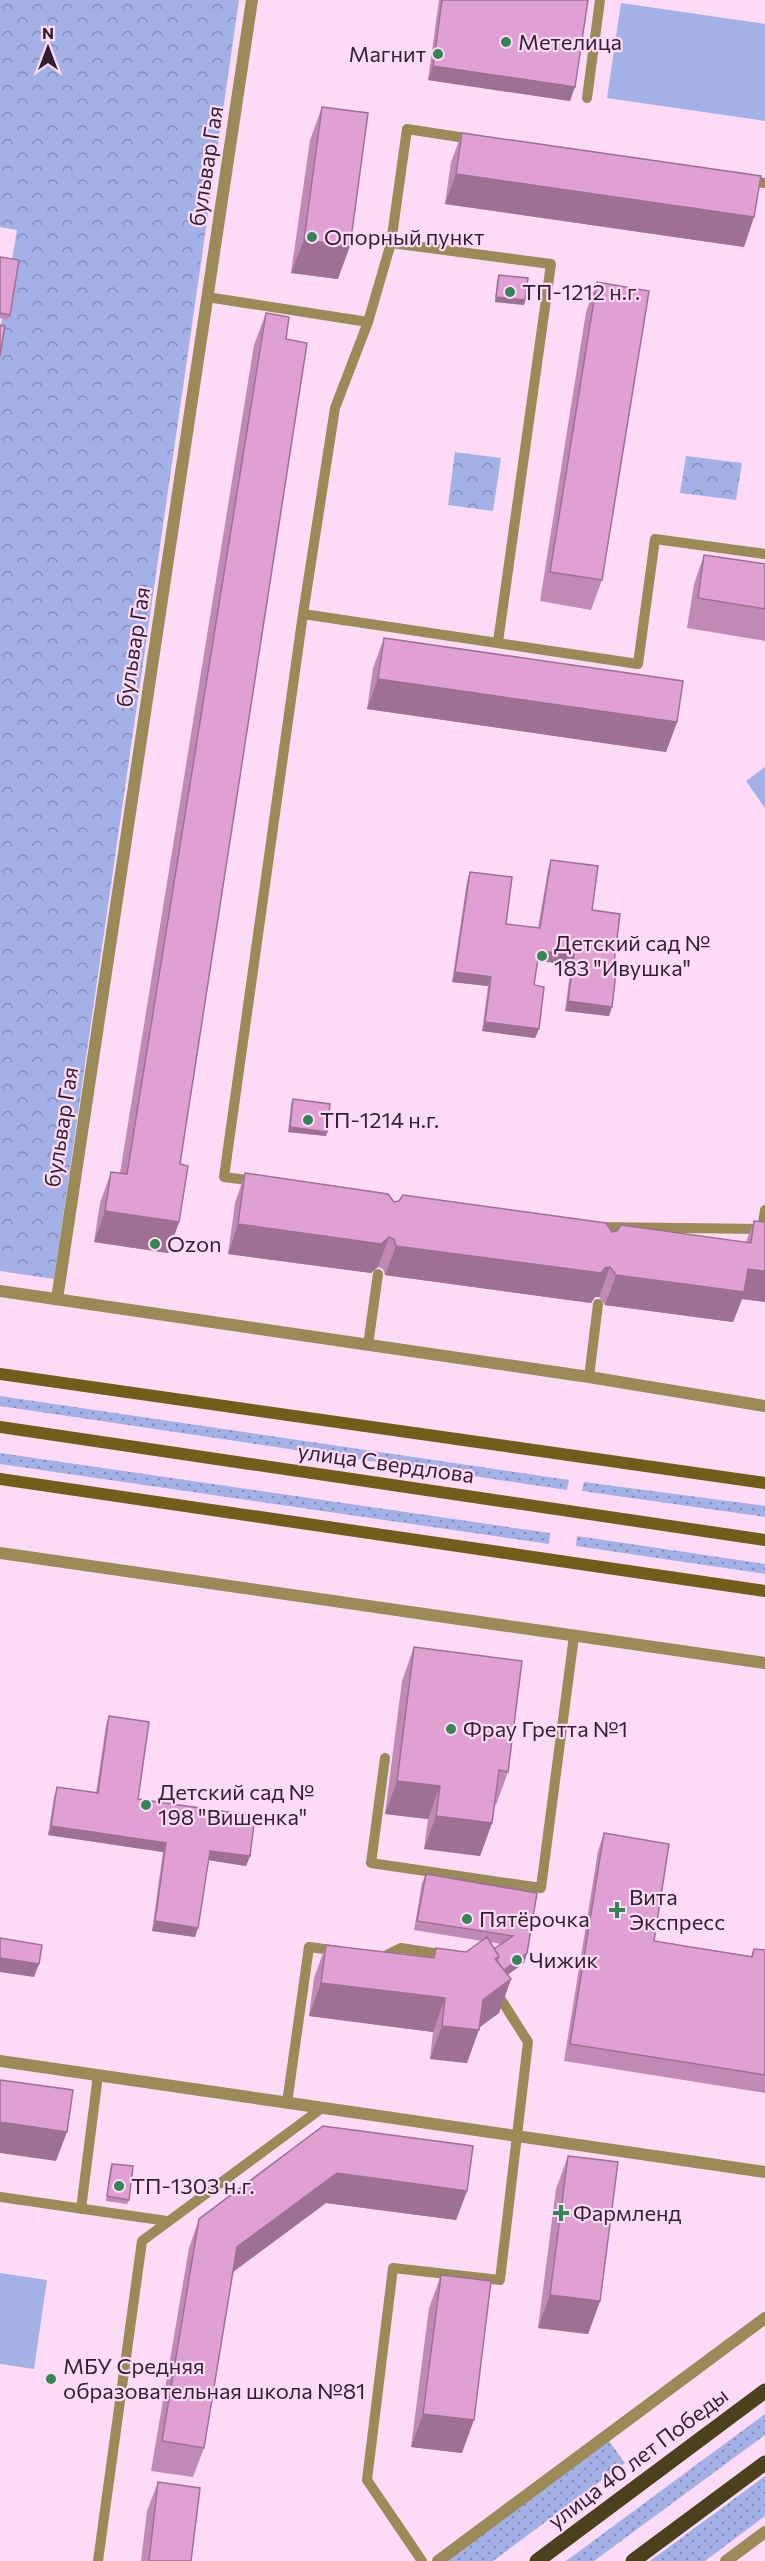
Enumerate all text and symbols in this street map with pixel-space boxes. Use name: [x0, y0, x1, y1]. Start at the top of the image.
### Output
north arrow: [18, 18, 78, 78]
text: N: [42, 23, 54, 42]
place label: Метелица: [518, 28, 622, 55]
marker: Метелица: [499, 35, 513, 49]
place label: Магнит: [349, 40, 426, 67]
marker: Магнит: [431, 47, 445, 61]
street label: бульвар Гая: [183, 104, 228, 228]
place label: Опорный пункт: [324, 223, 484, 250]
marker: Опорный пункт: [305, 230, 319, 244]
place label: ТП-1212 н.г.: [522, 278, 640, 305]
marker: ТП-1212 н.г.: [503, 285, 517, 299]
street label: бульвар Гая: [110, 585, 155, 709]
place label: Детский сад № 183 "Ивушка": [554, 929, 710, 981]
marker: Детский сад № 183 "Ивушка": [535, 949, 549, 963]
street label: бульвар Гая: [38, 1065, 83, 1189]
place label: ТП-1214 н.г.: [320, 1106, 439, 1133]
marker: ТП-1214 н.г.: [301, 1113, 315, 1127]
place label: Ozon: [167, 1230, 222, 1257]
marker: Ozon: [148, 1237, 162, 1251]
street label: улица Свердлова: [296, 1437, 476, 1488]
place label: Фрау Гретта №1: [463, 1715, 628, 1742]
marker: Фрау Гретта №1: [444, 1722, 458, 1736]
place label: Детский сад № 198 "Вишенка": [158, 1778, 314, 1830]
marker: Детский сад № 198 "Вишенка": [139, 1798, 153, 1812]
place label: Вита Экспресс: [629, 1883, 725, 1935]
marker: Вита Экспресс: [610, 1903, 624, 1917]
place label: Пятёрочка: [479, 1905, 590, 1932]
marker: Пятёрочка: [460, 1912, 474, 1926]
place label: Чижик: [529, 1946, 599, 1973]
marker: Чижик: [510, 1953, 524, 1967]
place label: ТП-1303 н.г.: [131, 2172, 255, 2199]
marker: ТП-1303 н.г.: [112, 2179, 126, 2193]
place label: Фармленд: [573, 2199, 682, 2226]
marker: Фармленд: [554, 2206, 568, 2220]
place label: МБУ Средняя образовательная школа №81: [63, 2352, 366, 2404]
marker: МБУ Средняя образовательная школа №81: [44, 2372, 58, 2386]
street label: улица 40 лет Победы: [542, 2381, 733, 2534]

